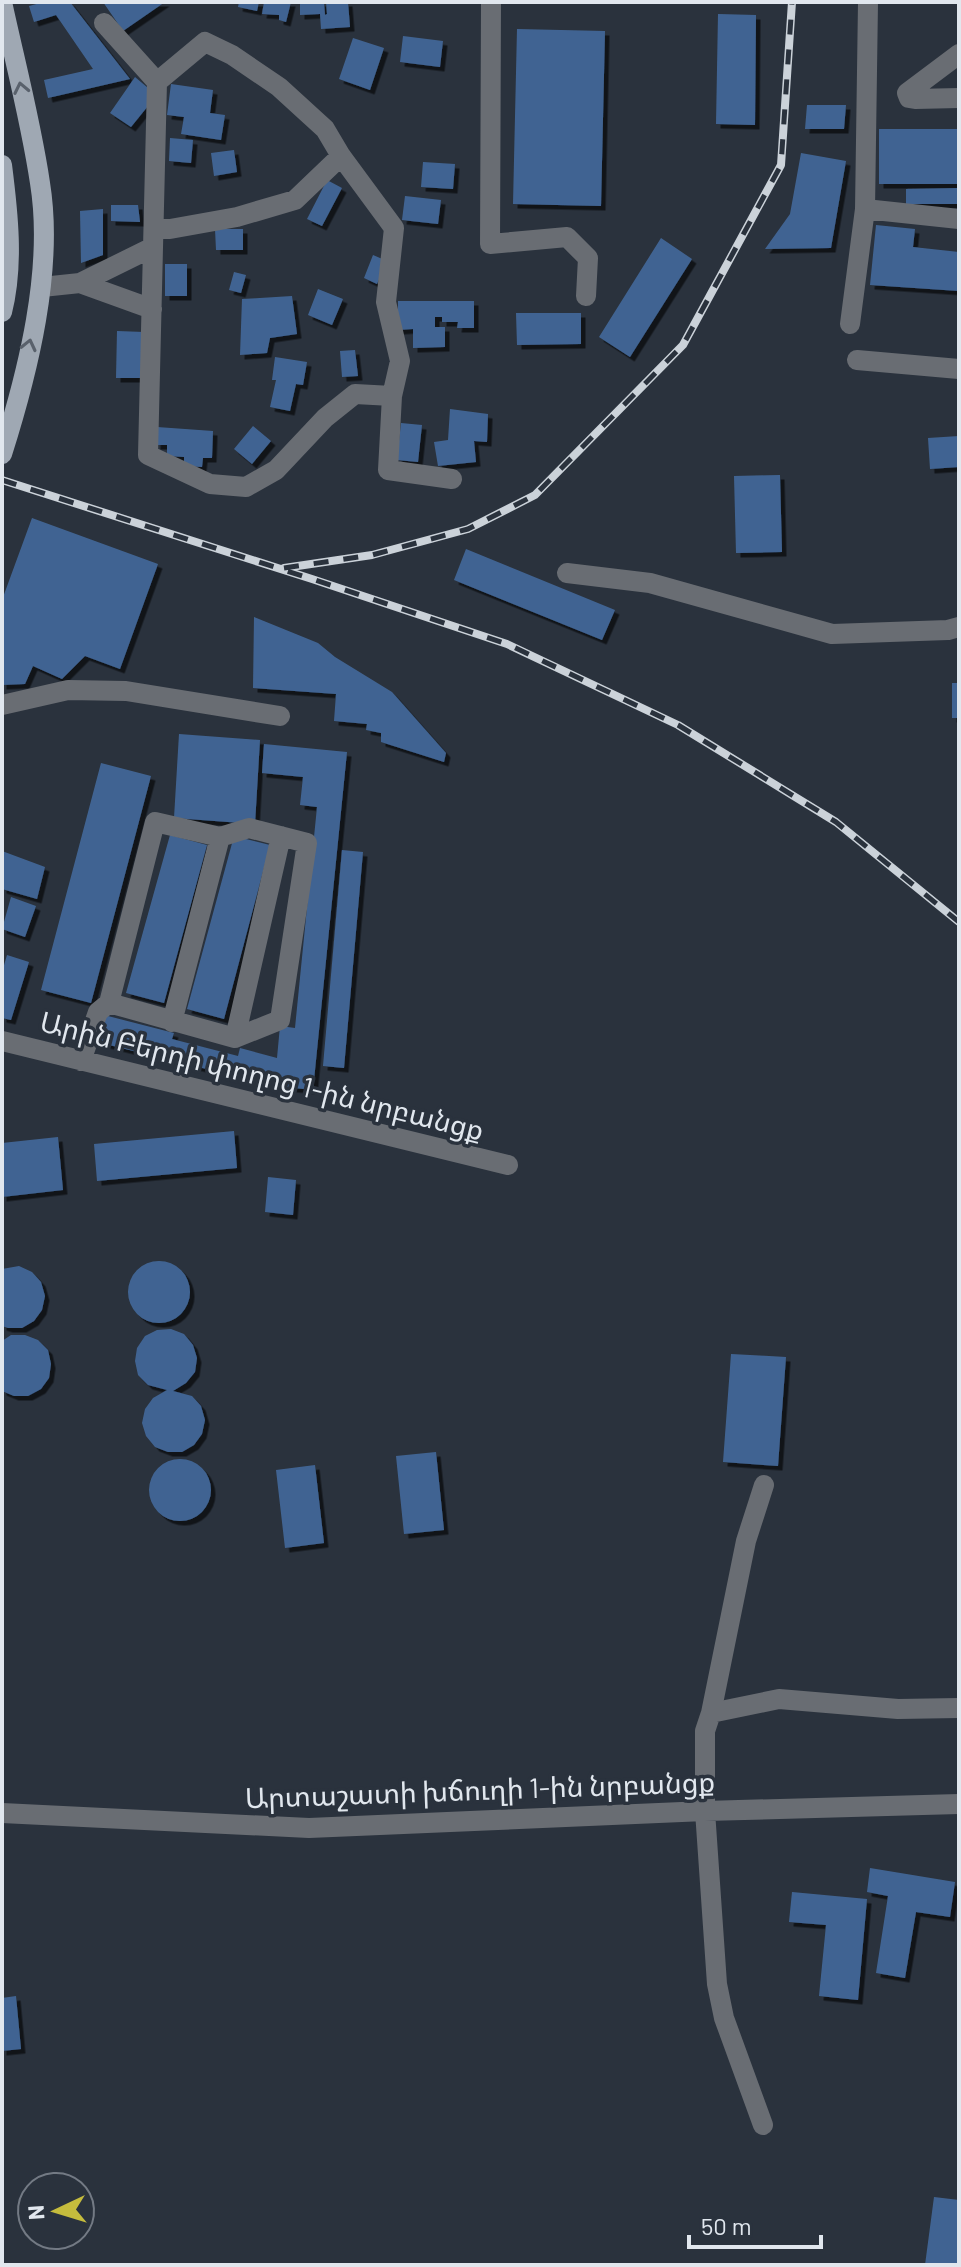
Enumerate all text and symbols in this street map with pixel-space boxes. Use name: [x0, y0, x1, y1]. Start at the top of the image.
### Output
one-way arrow: [13, 82, 30, 95]
one-way arrow: [20, 339, 37, 352]
street label: Արին Բերդի փողոց 1-ին նրբանցք: [36, 1003, 488, 1148]
street label: Արտաշատի խճուղի 1-ին նրբանցք: [244, 1764, 716, 1815]
north arrow: [16, 2171, 96, 2251]
scale bar: [689, 2199, 821, 2249]
text: N: [22, 2204, 49, 2221]
text: 50 m: [701, 2211, 752, 2240]

